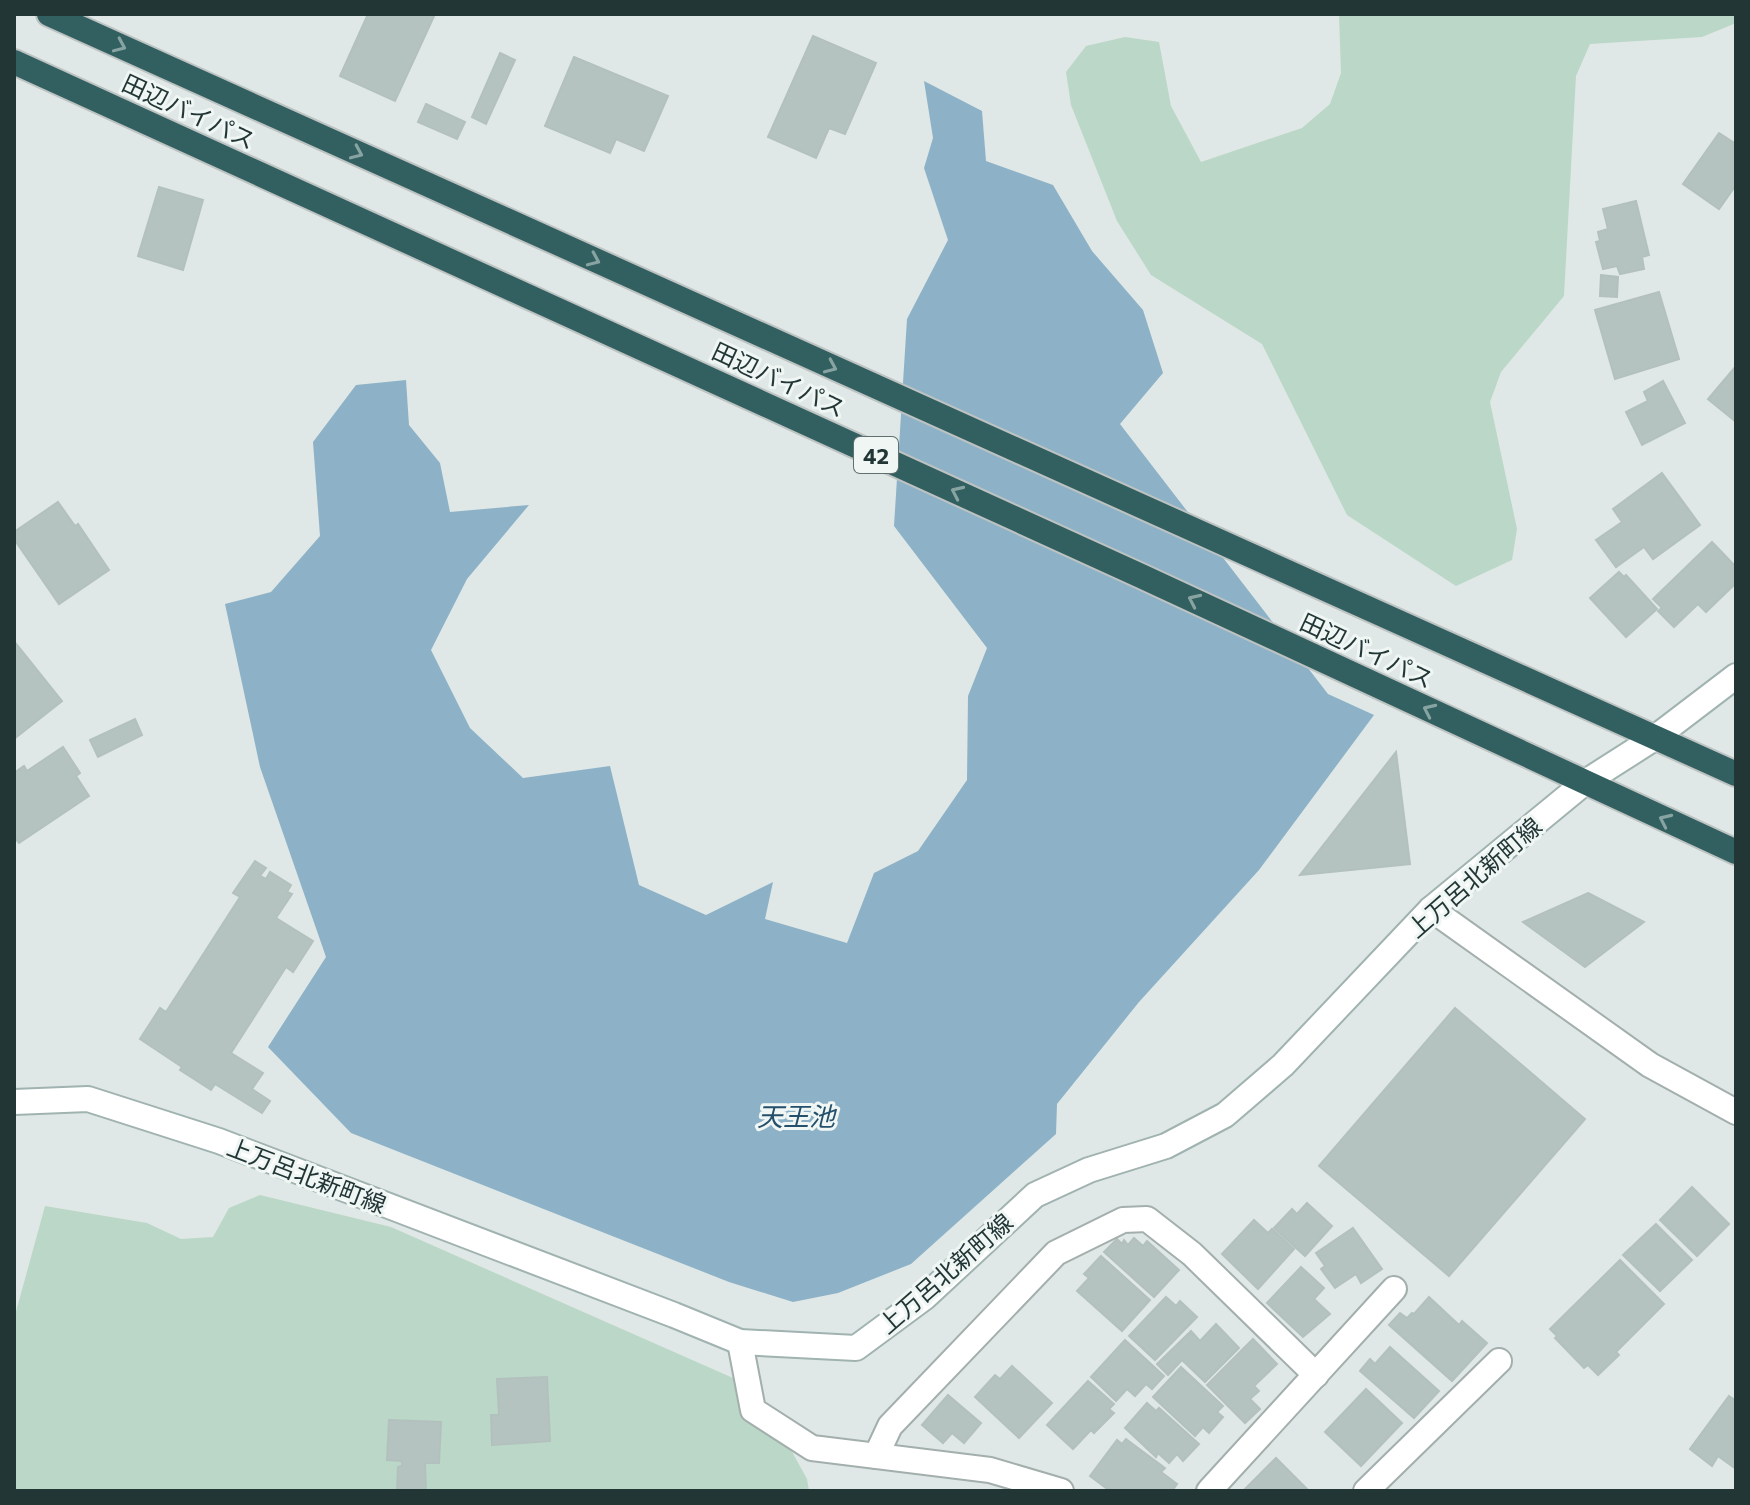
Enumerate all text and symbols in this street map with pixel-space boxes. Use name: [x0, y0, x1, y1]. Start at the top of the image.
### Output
one-way arrow: [112, 36, 126, 52]
street label: 田辺バイパス: [118, 68, 260, 154]
one-way arrow: [349, 143, 363, 159]
one-way arrow: [586, 250, 600, 266]
street label: 田辺バイパス: [708, 336, 850, 422]
one-way arrow: [823, 357, 837, 373]
road number: 42: [854, 437, 898, 473]
one-way arrow: [951, 486, 966, 502]
one-way arrow: [1187, 594, 1202, 610]
street label: 田辺バイパス: [1296, 607, 1438, 693]
one-way arrow: [1423, 704, 1438, 720]
street label: 上万呂北新町線: [1401, 811, 1547, 943]
one-way arrow: [1659, 814, 1673, 830]
water label: 天王池: [757, 1100, 838, 1131]
street label: 上万呂北新町線: [223, 1131, 391, 1219]
street label: 上万呂北新町線: [872, 1207, 1018, 1339]

